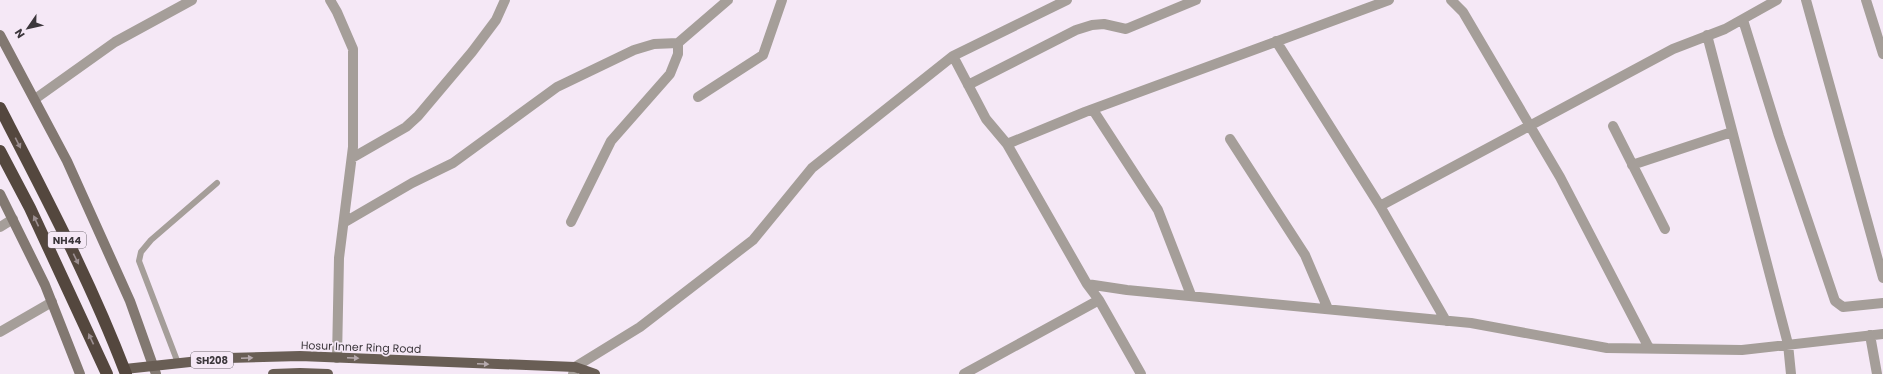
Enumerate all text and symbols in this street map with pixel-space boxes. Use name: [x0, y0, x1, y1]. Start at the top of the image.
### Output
north arrow: [8, 8, 48, 48]
text: N: [11, 26, 29, 41]
one-way arrow: [15, 137, 21, 149]
one-way arrow: [33, 215, 39, 226]
road number: NH44: [48, 232, 86, 248]
one-way arrow: [73, 253, 79, 265]
one-way arrow: [88, 333, 94, 344]
street label: Hosur Inner Ring Road: [300, 337, 422, 357]
road number: SH208: [191, 352, 233, 368]
one-way arrow: [241, 355, 254, 361]
one-way arrow: [347, 355, 359, 362]
one-way arrow: [477, 360, 489, 367]

